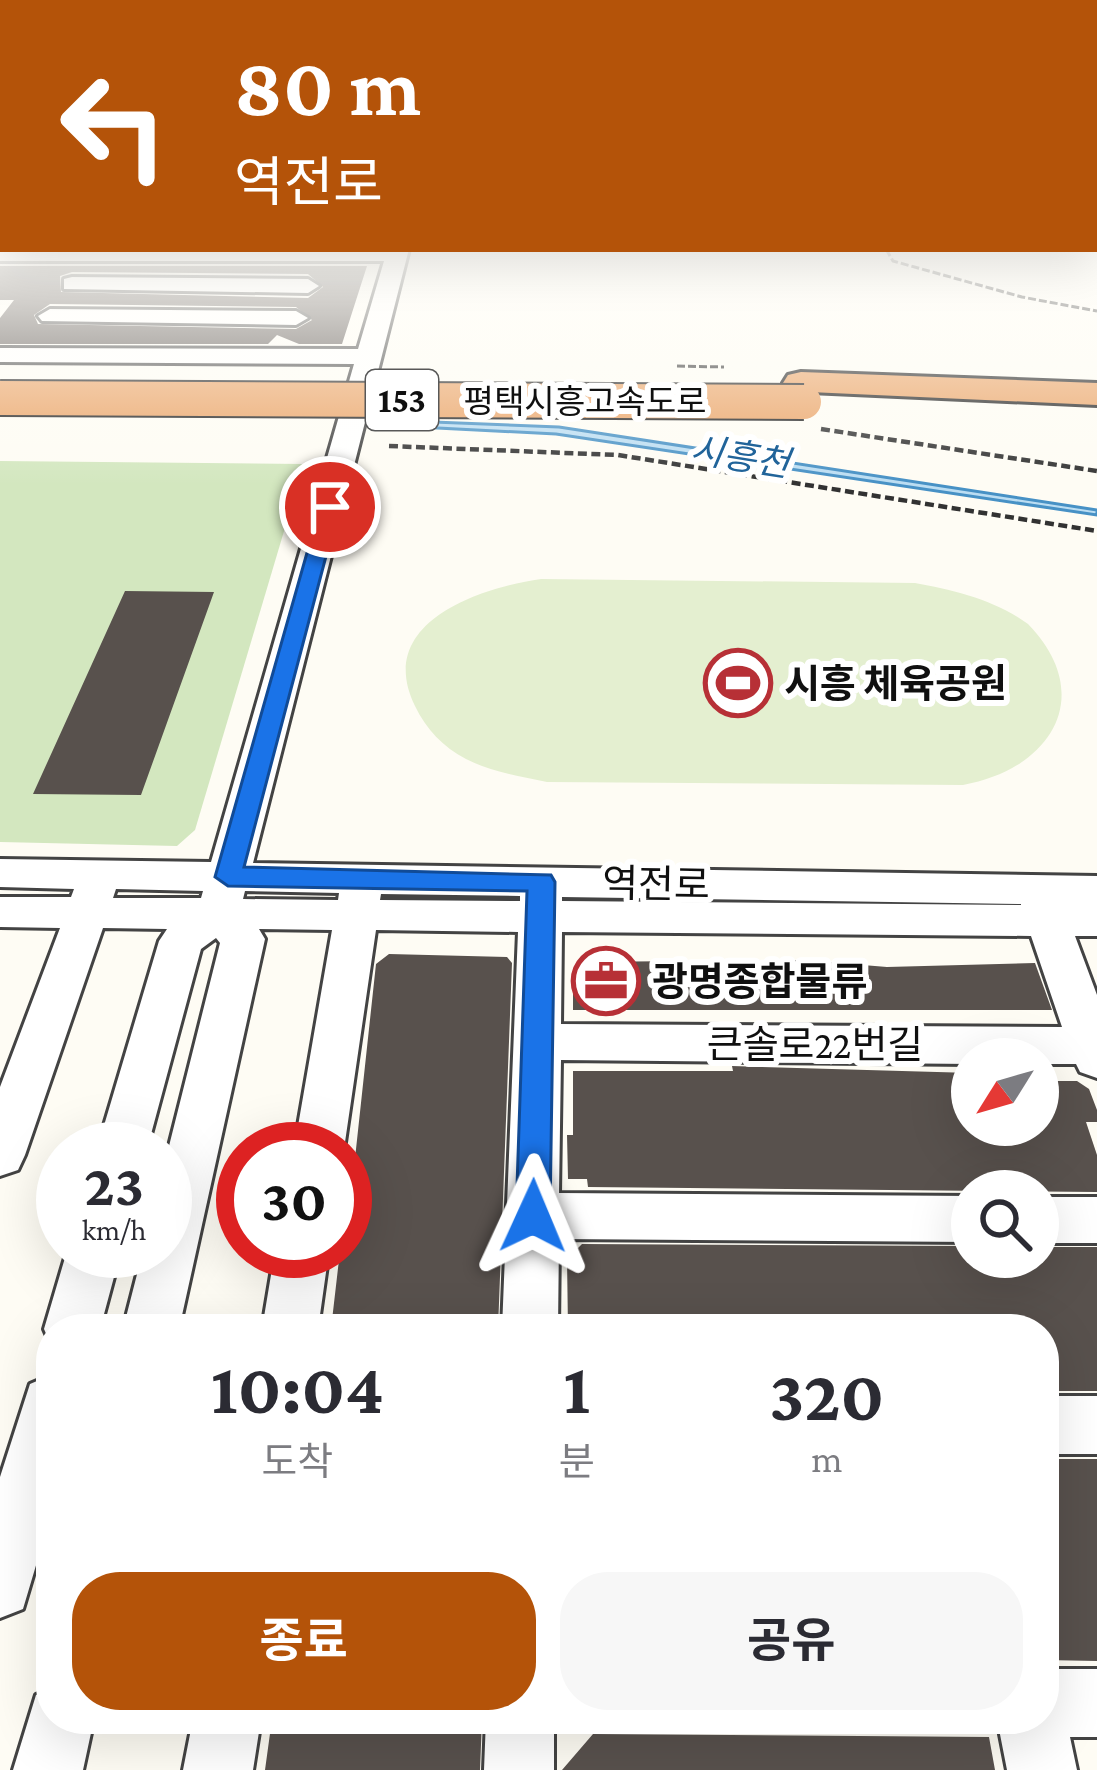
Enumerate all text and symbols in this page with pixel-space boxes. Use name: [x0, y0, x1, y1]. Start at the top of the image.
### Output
text: 80 m: [234, 40, 421, 133]
icon: left: [36, 48, 192, 204]
text: 역전로: [234, 153, 383, 213]
road number: 153: [366, 370, 438, 430]
street label: 평택시흥고속도로: [464, 383, 706, 420]
water label: 시흥천: [688, 429, 796, 485]
pin: [279, 456, 381, 558]
icon: arrive: [297, 474, 363, 540]
sports icon: 시흥 체육공원: [703, 648, 773, 718]
place label: 시흥 체육공원: [784, 662, 1007, 705]
street label: 역전로: [602, 862, 710, 906]
office icon: 광명종합물류: [571, 946, 641, 1016]
place label: 광명종합물류: [652, 960, 867, 1003]
street label: 큰솔로22번길: [707, 1023, 923, 1066]
north arrow: [951, 1038, 1059, 1146]
map controls: [951, 1038, 1059, 1278]
speed limit sign: 30: [216, 1122, 372, 1278]
text: 23: [84, 1151, 144, 1218]
position arrow: [470, 1153, 596, 1279]
button: search: [951, 1170, 1059, 1278]
text: km/h: [82, 1213, 146, 1246]
text: 10:04: [211, 1348, 384, 1428]
text: 1: [563, 1348, 590, 1428]
text: 320: [769, 1355, 884, 1435]
text: m: [811, 1437, 842, 1480]
text: 도착: [261, 1440, 333, 1483]
text: 분: [559, 1440, 595, 1483]
button: 종료: [72, 1572, 536, 1710]
button: 공유: [560, 1572, 1023, 1710]

